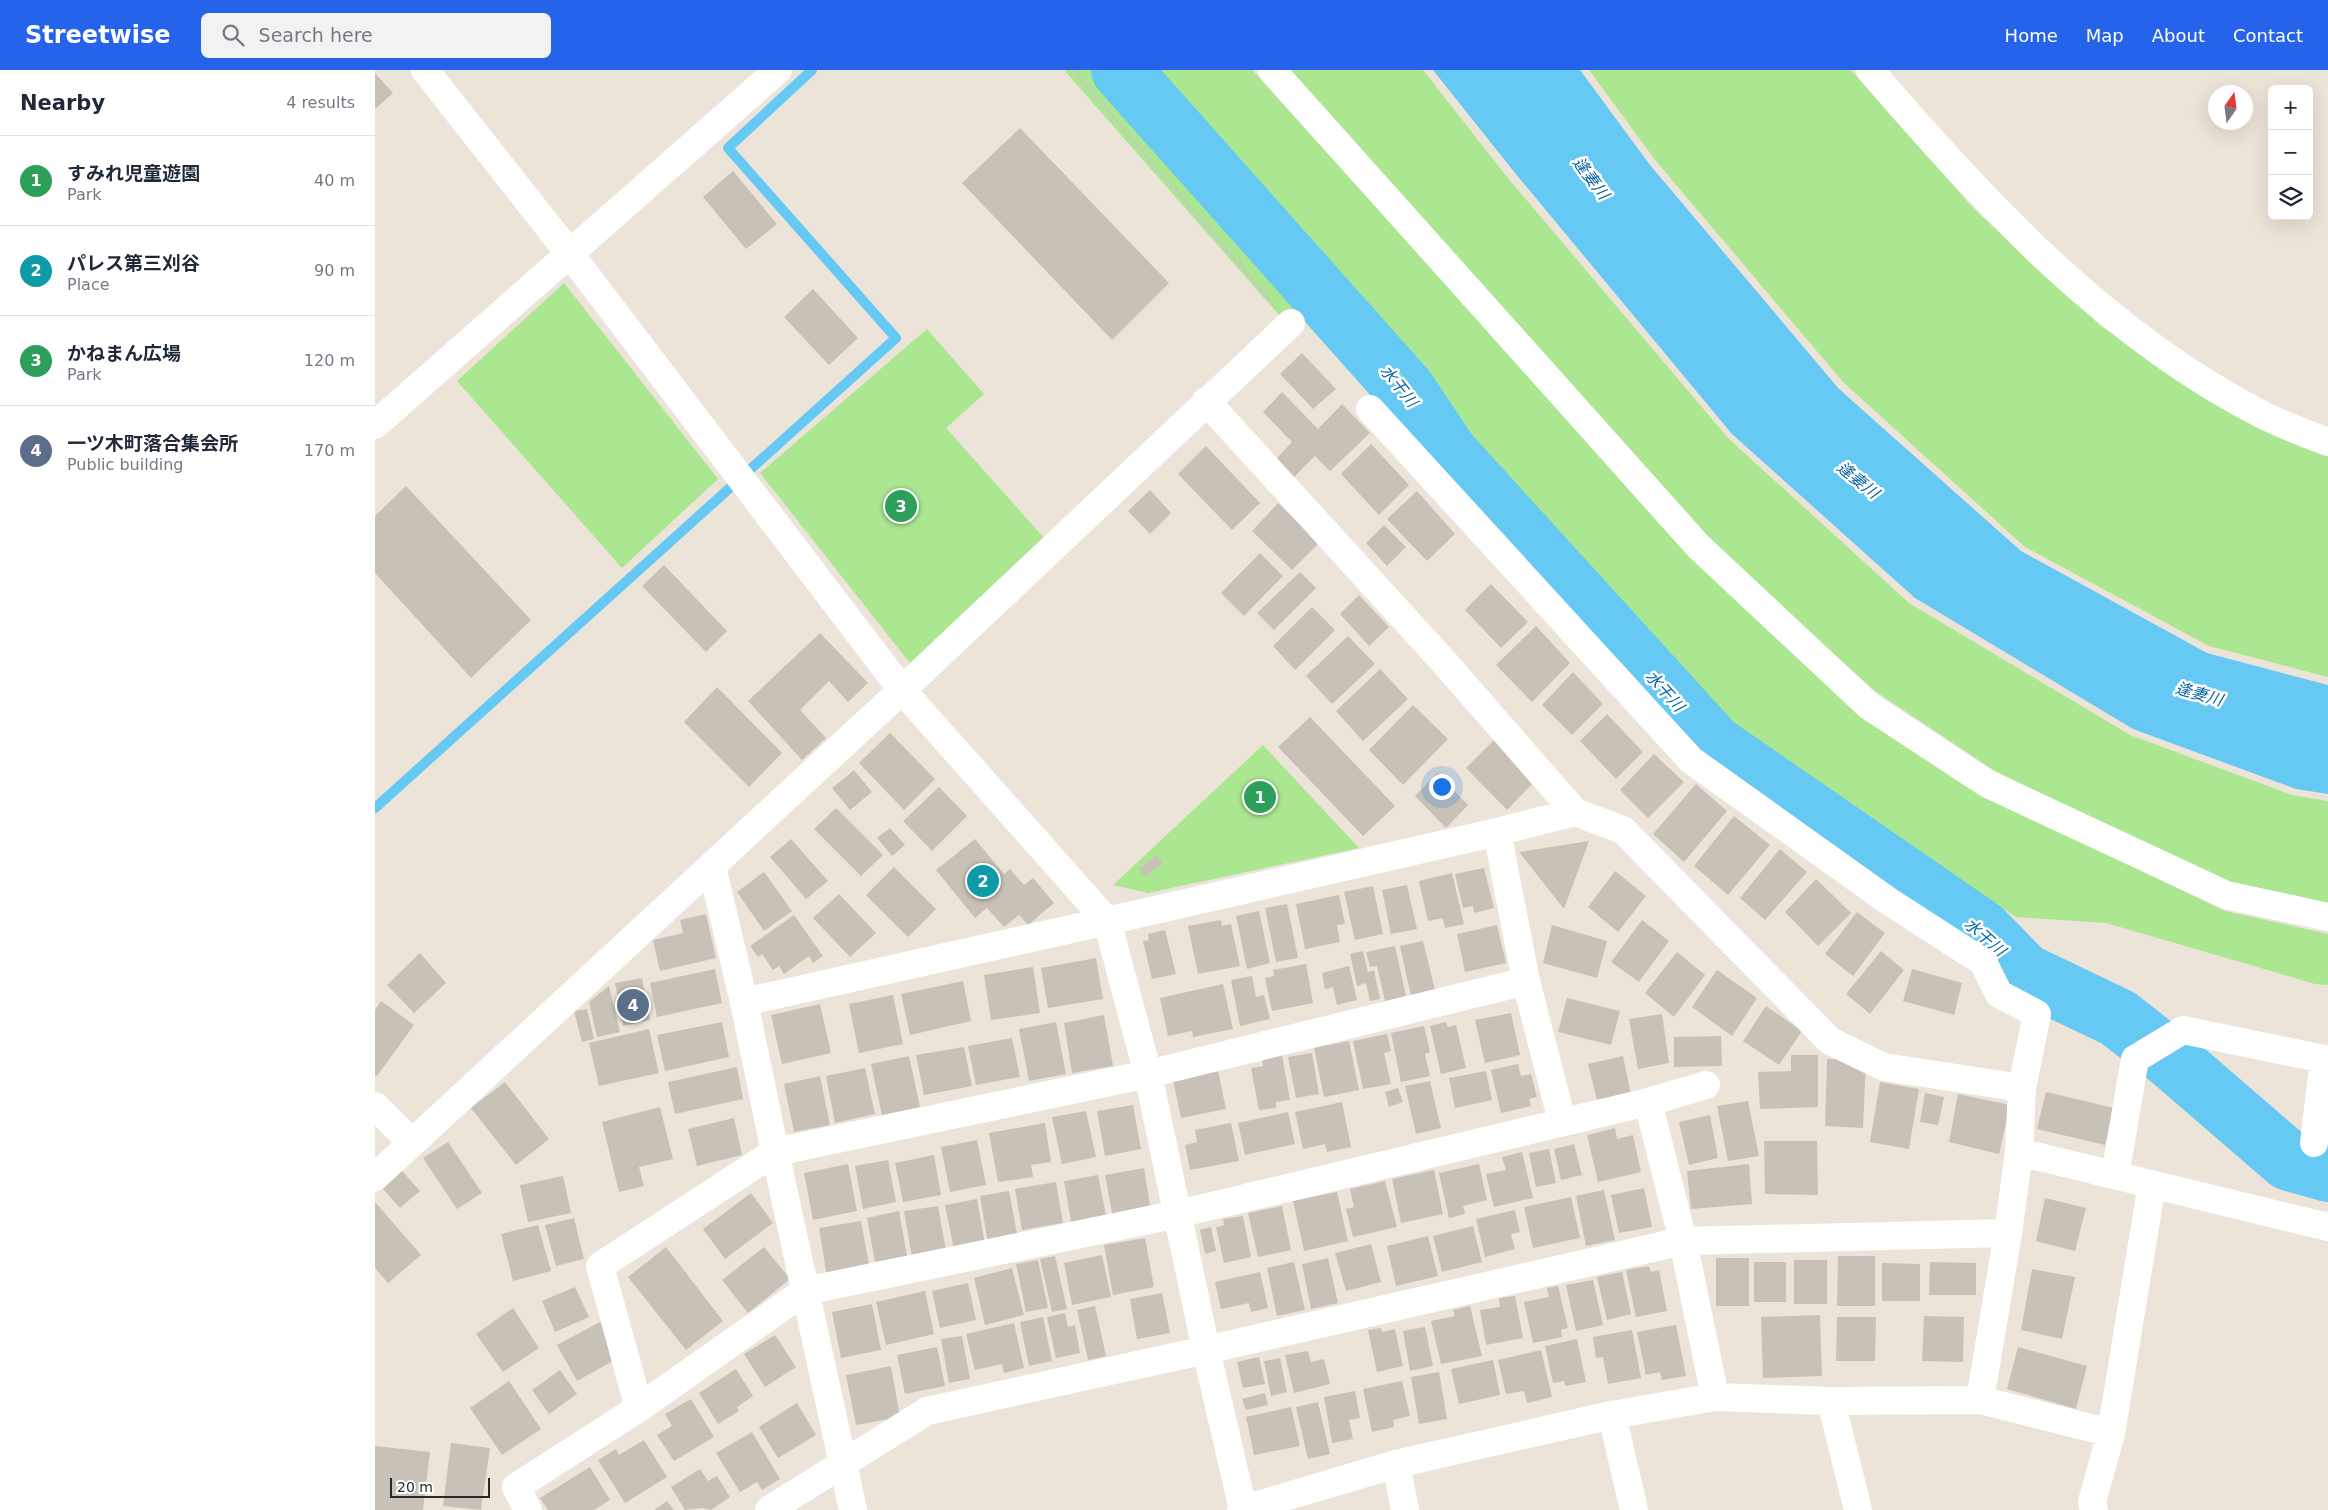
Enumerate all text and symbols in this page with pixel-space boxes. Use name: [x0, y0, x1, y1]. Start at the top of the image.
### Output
search box: [201, 13, 551, 58]
text: Streetwise: [25, 21, 171, 49]
icon: search: [219, 21, 247, 49]
text: Search here: [259, 24, 373, 46]
text: Home: [2005, 25, 2058, 46]
text: Map: [2086, 25, 2124, 46]
text: About: [2152, 25, 2205, 46]
text: Contact: [2233, 25, 2303, 46]
north arrow: [2208, 85, 2253, 130]
map controls: [2268, 85, 2313, 220]
button: +: [2268, 85, 2313, 130]
text: Nearby: [20, 91, 105, 115]
text: 4 results: [286, 93, 355, 112]
button: −: [2268, 130, 2313, 175]
water label: 逢妻川: [1569, 153, 1614, 204]
text: すみれ児童遊園: [67, 162, 200, 184]
text: 1: [30, 171, 42, 190]
text: 40 m: [314, 171, 355, 190]
button: layers: [2268, 175, 2313, 220]
text: Park: [67, 185, 102, 204]
text: パレス第三刈谷: [67, 252, 200, 274]
text: 2: [30, 261, 42, 280]
text: 90 m: [314, 261, 355, 280]
text: Place: [67, 275, 110, 294]
text: かねまん広場: [67, 342, 181, 364]
text: 3: [30, 351, 42, 370]
text: 120 m: [304, 351, 355, 370]
water label: 水干川: [1377, 361, 1423, 412]
text: Park: [67, 365, 102, 384]
text: 一ツ木町落合集会所: [67, 432, 238, 454]
text: 4: [30, 441, 42, 460]
text: 170 m: [304, 441, 355, 460]
text: Public building: [67, 455, 184, 474]
water label: 逢妻川: [1833, 458, 1884, 504]
pin: 3: [885, 487, 917, 525]
water label: 水干川: [1642, 667, 1689, 717]
water label: 逢妻川: [2173, 678, 2227, 710]
your location: [1429, 774, 1455, 800]
pin: 1: [1244, 778, 1276, 816]
pin: 2: [967, 862, 999, 900]
water label: 水干川: [1961, 914, 2011, 961]
pin: 4: [617, 986, 649, 1024]
scale bar: [390, 1475, 490, 1498]
text: 20 m: [397, 1479, 433, 1495]

